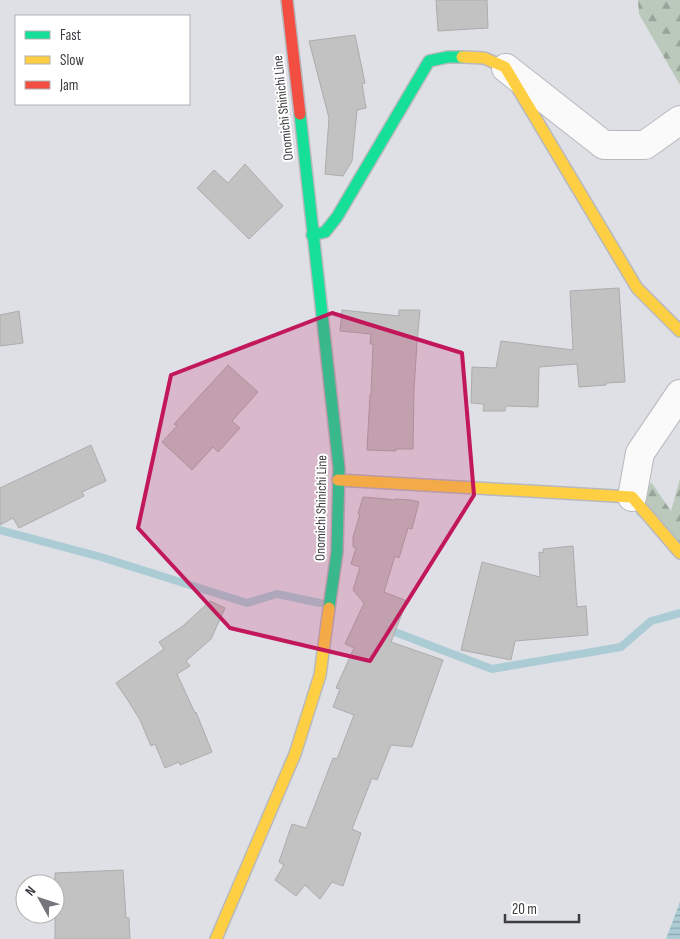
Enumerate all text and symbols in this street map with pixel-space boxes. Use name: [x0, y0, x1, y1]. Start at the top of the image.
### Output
legend: [15, 15, 190, 105]
text: Fast: [60, 26, 82, 45]
text: Slow: [60, 51, 84, 70]
street label: Onomichi Shinichi Line: [269, 55, 297, 161]
text: Jam: [59, 76, 78, 95]
street label: Onomichi Shinichi Line: [312, 455, 330, 561]
north arrow: [15, 874, 65, 924]
text: N: [22, 883, 39, 899]
scale bar: [505, 892, 579, 924]
text: 20 m: [512, 900, 537, 919]

